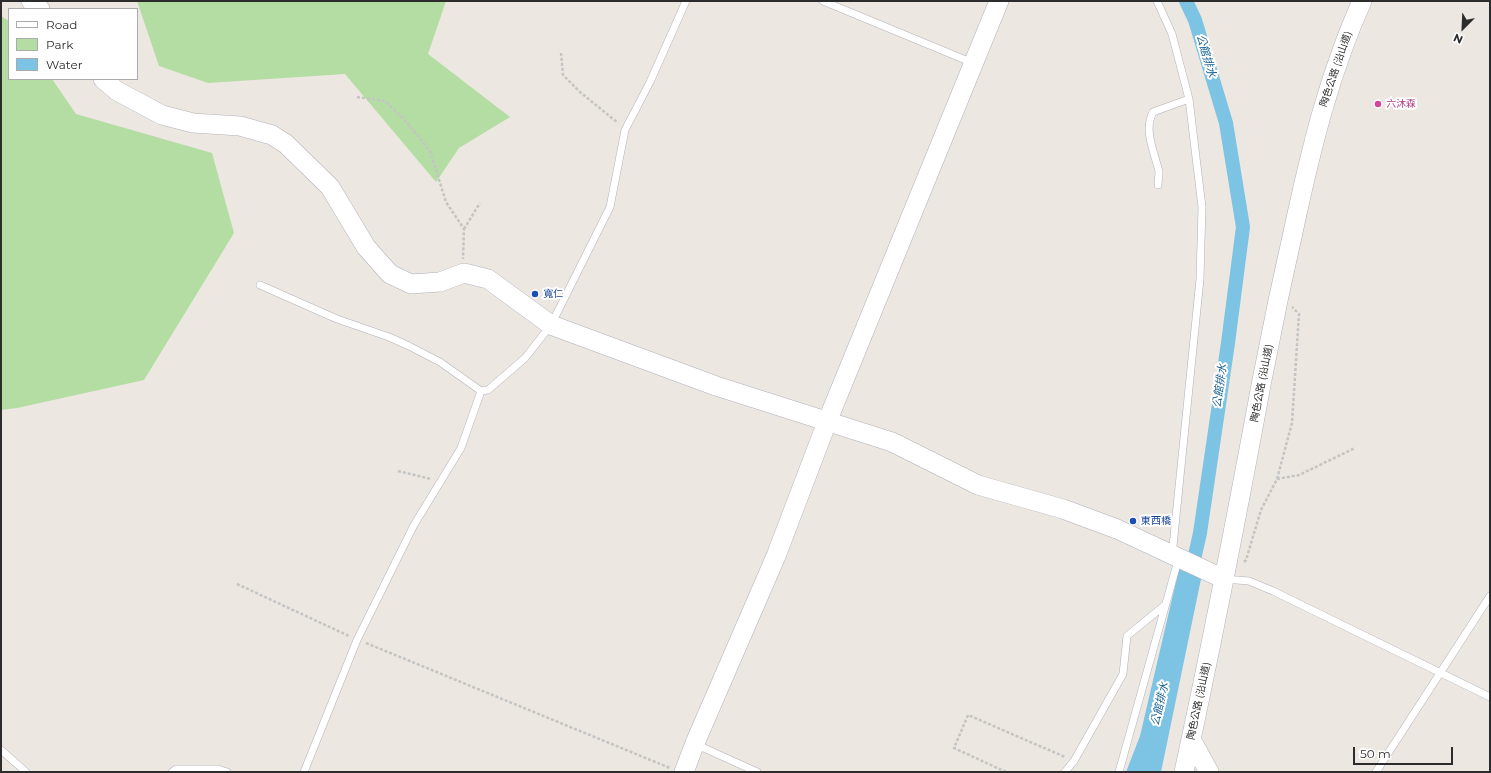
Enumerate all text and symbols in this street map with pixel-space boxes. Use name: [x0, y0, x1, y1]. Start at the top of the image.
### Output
legend: [8, 8, 138, 80]
north arrow: [1443, 8, 1483, 48]
text: Road: [46, 17, 77, 32]
street label: 陶色公路 (沿山道): [1317, 30, 1355, 108]
text: N: [1451, 31, 1465, 47]
water label: 公館排水: [1194, 33, 1218, 79]
text: Park: [46, 37, 73, 52]
text: Water: [46, 57, 82, 72]
place label: 六沐森: [1386, 98, 1416, 110]
marker: 六沐森: [1373, 99, 1383, 109]
place label: 寬仁: [543, 288, 563, 300]
marker: 寬仁: [530, 289, 540, 299]
street label: 陶色公路 (沿山道): [1249, 343, 1275, 423]
water label: 公館排水: [1210, 363, 1230, 409]
place label: 東西橋: [1141, 515, 1171, 527]
marker: 東西橋: [1128, 516, 1138, 526]
street label: 陶色公路 (沿山道): [1185, 661, 1213, 741]
water label: 公館排水: [1149, 681, 1171, 727]
scale bar: [1355, 739, 1455, 765]
text: 50 m: [1360, 746, 1391, 761]

